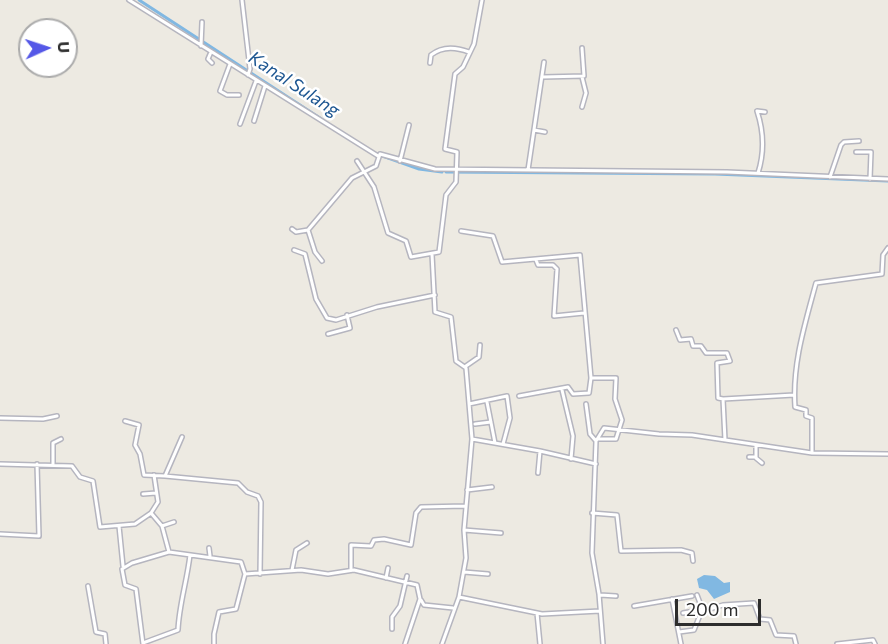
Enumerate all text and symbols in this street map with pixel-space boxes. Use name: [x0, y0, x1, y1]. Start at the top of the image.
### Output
north arrow: [18, 18, 78, 78]
text: U: [55, 41, 74, 53]
water label: Kanal Sulang: [245, 47, 343, 121]
scale bar: [678, 587, 764, 625]
text: 200 m: [686, 598, 739, 620]

